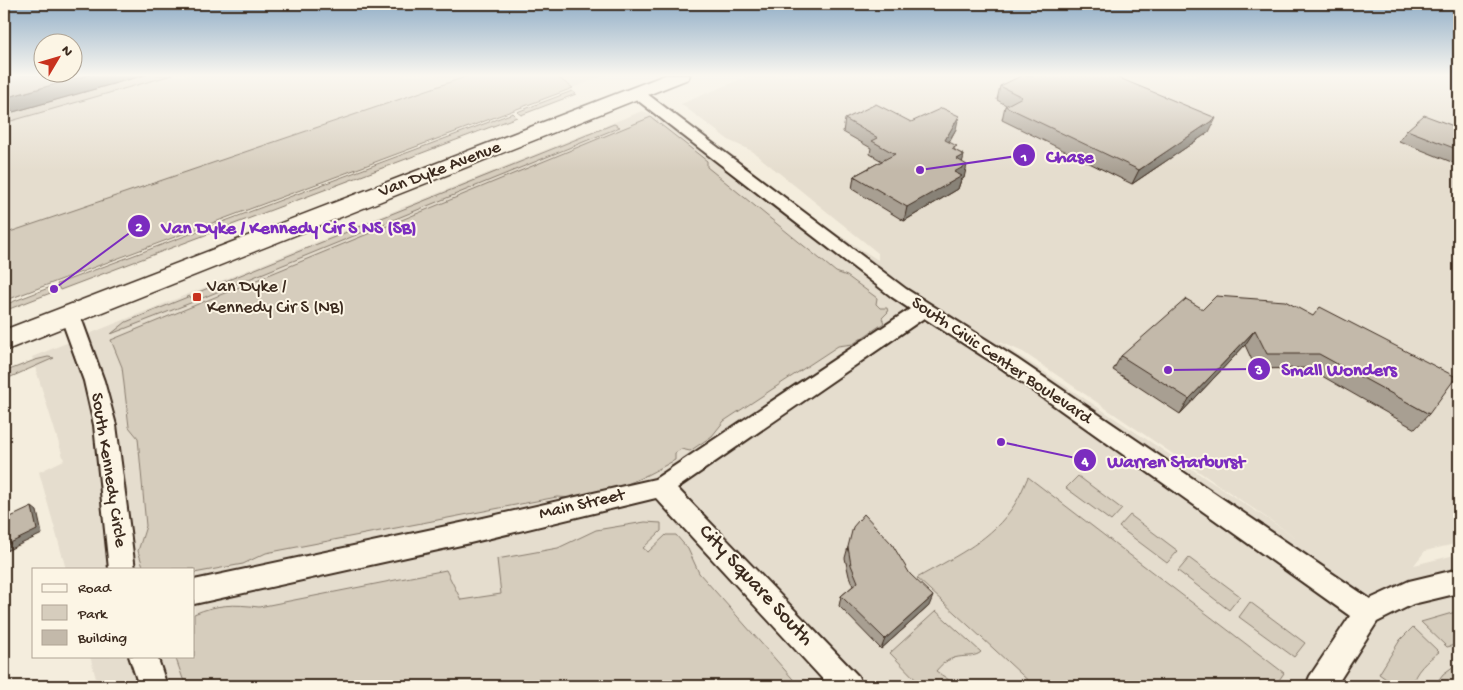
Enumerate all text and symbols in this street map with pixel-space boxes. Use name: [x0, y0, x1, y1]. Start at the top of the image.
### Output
north arrow: [32, 32, 82, 82]
text: N: [57, 43, 76, 60]
street label: Van Dyke Avenue: [375, 137, 505, 203]
callout: Chase: [1011, 138, 1104, 172]
text: Chase: [1045, 147, 1095, 170]
text: 1: [1020, 149, 1027, 167]
callout: Van Dyke / Kennedy Cir S NS (SB): [127, 209, 427, 243]
text: Van Dyke / Kennedy Cir S NS (SB): [160, 218, 417, 241]
text: 2: [135, 219, 143, 237]
place label: Van Dyke / Kennedy Cir S (NB): [206, 277, 344, 319]
marker: Van Dyke / Kennedy Cir S (NB): [191, 291, 203, 303]
street label: South Civic Center Boulevard: [907, 293, 1096, 430]
callout: Small Wonders: [1247, 352, 1407, 386]
text: Small Wonders: [1281, 360, 1398, 383]
text: 3: [1254, 362, 1263, 380]
street label: South Kennedy Circle: [85, 391, 131, 549]
callout: Warren Starburst: [1072, 443, 1255, 477]
text: Warren Starburst: [1106, 452, 1247, 475]
text: 4: [1080, 453, 1089, 471]
street label: Main Street: [537, 485, 628, 525]
street label: City Square South: [692, 520, 818, 652]
legend: [32, 568, 195, 658]
text: Road: [78, 580, 112, 598]
text: Park: [77, 606, 108, 624]
text: Building: [77, 630, 127, 648]

